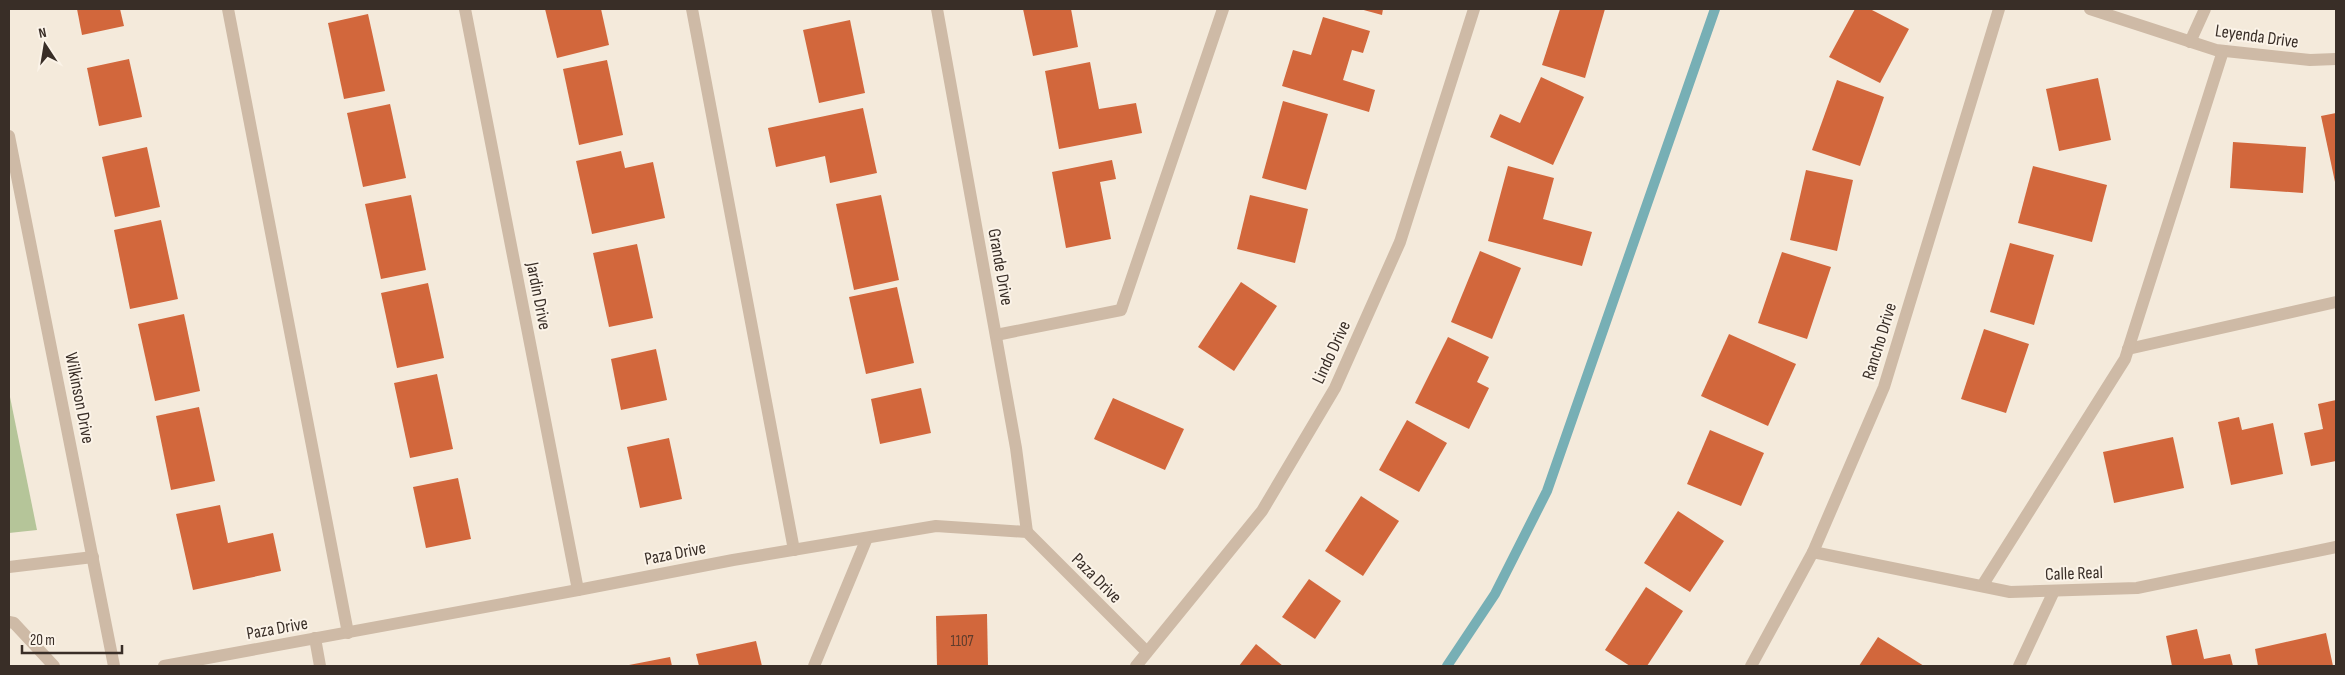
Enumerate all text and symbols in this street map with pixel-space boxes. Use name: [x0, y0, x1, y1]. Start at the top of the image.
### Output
north arrow: [20, 20, 70, 70]
street label: Leyenda Drive: [2214, 20, 2300, 53]
text: N: [37, 24, 48, 42]
street label: Grande Drive: [983, 227, 1018, 307]
street label: Jardin Drive: [521, 260, 555, 332]
street label: Rancho Drive: [1858, 300, 1901, 382]
street label: Lindo Drive: [1308, 317, 1355, 387]
street label: Wilkinson Drive: [60, 351, 99, 445]
street label: Paza Drive: [643, 537, 708, 570]
street label: Paza Drive: [1067, 549, 1126, 608]
street label: Calle Real: [2045, 562, 2103, 585]
street label: Paza Drive: [245, 613, 309, 644]
scale bar: [22, 622, 122, 654]
text: 20 m: [30, 631, 55, 650]
house number: 1107: [950, 632, 974, 651]

